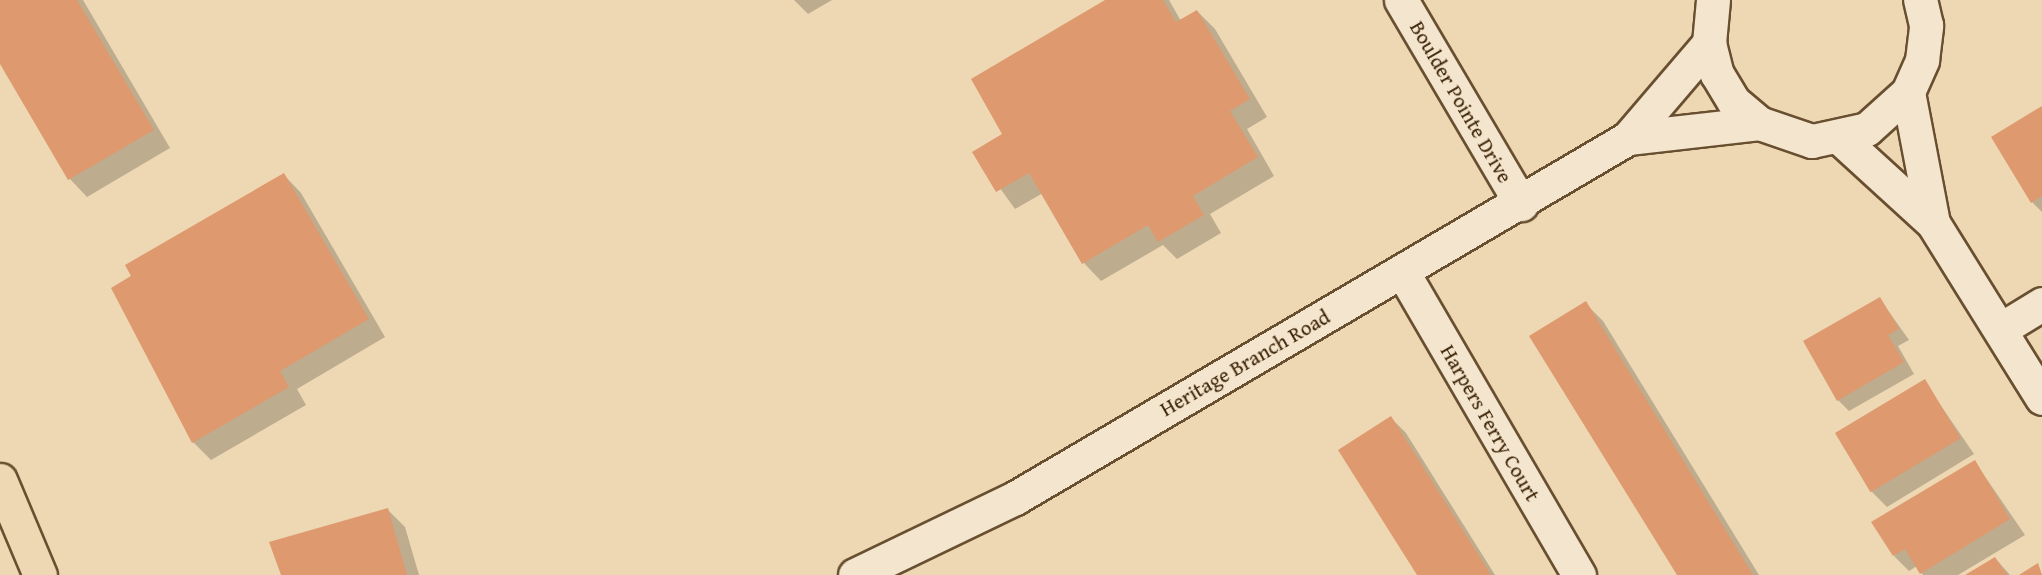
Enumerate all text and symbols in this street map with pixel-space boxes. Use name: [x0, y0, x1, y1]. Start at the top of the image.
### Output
street label: Boulder Pointe Drive: [1404, 16, 1518, 188]
street label: Heritage Branch Road: [1156, 304, 1334, 422]
street label: Harpers Ferry Court: [1435, 340, 1545, 506]

